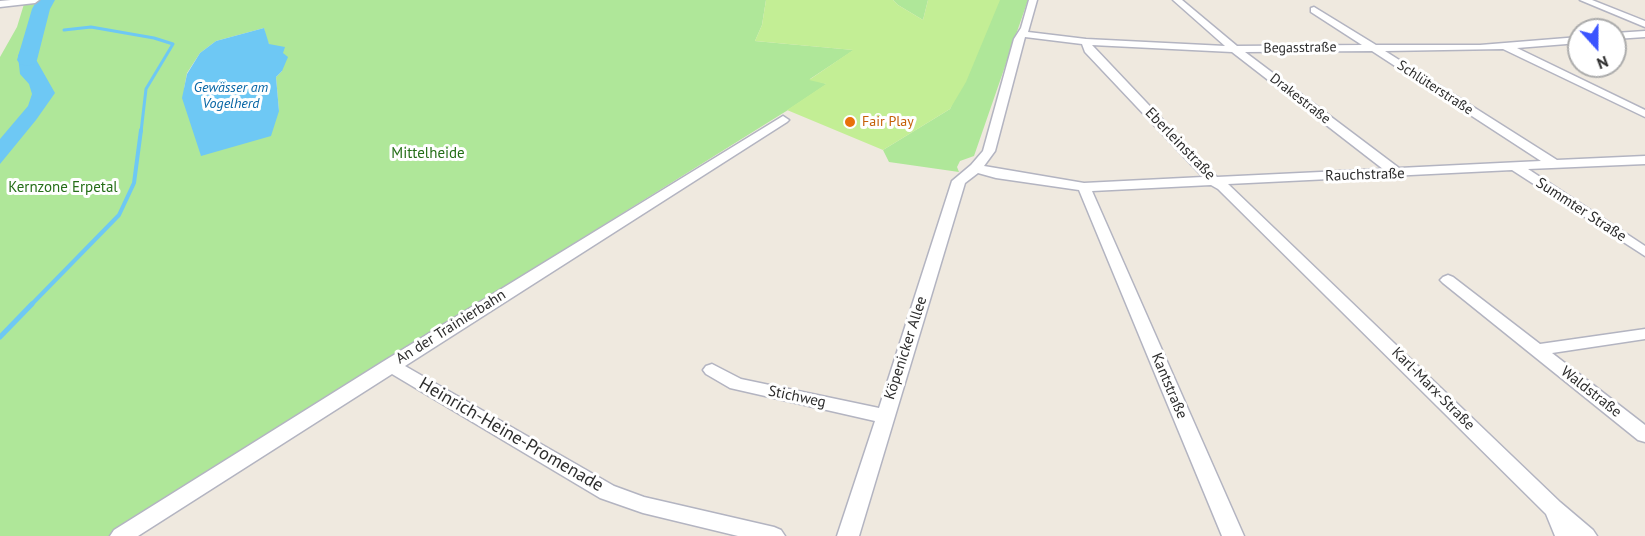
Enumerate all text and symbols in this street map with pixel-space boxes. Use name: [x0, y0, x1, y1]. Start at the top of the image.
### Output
north arrow: [1567, 18, 1627, 78]
street label: Begasstraße: [1263, 39, 1337, 57]
text: N: [1594, 52, 1611, 74]
street label: Schlüterstraße: [1394, 57, 1476, 119]
street label: Drakestraße: [1266, 70, 1334, 128]
water label: Gewässer am Vogelherd: [194, 80, 268, 112]
street label: Eberleinstraße: [1141, 104, 1219, 184]
place label: Fair Play: [862, 114, 914, 130]
marker: Fair Play: [843, 115, 857, 129]
park label: Mittelheide: [391, 145, 465, 163]
street label: Rauchstraße: [1325, 165, 1405, 185]
street label: Summter Straße: [1532, 174, 1630, 246]
park label: Kernzone Erpetal: [8, 179, 118, 197]
street label: An der Trainierbahn: [393, 286, 509, 368]
street label: Köpenicker Allee: [881, 294, 931, 402]
street label: Karl-Marx-Straße: [1388, 344, 1478, 434]
street label: Kantstraße: [1147, 350, 1191, 422]
street label: Waldstraße: [1557, 363, 1625, 421]
street label: Heinrich-Heine-Promenade: [415, 373, 607, 497]
street label: Stichweg: [767, 382, 827, 412]

